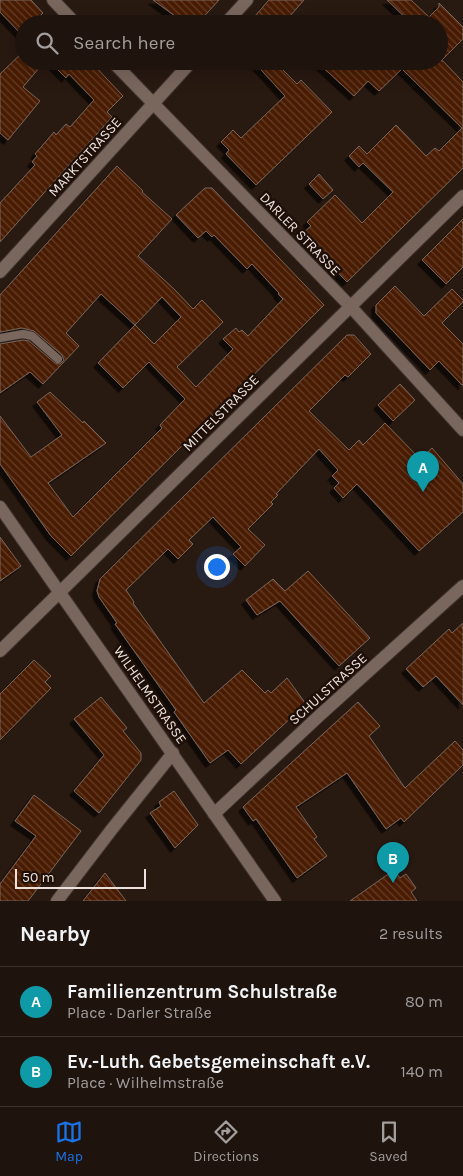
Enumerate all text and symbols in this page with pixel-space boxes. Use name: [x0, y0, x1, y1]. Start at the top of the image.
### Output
search box: [15, 15, 448, 70]
icon: search: [33, 29, 61, 57]
text: Search here: [73, 32, 175, 54]
street label: MARKTSTRASSE: [45, 114, 125, 200]
street label: DARLER STRASSE: [256, 189, 344, 279]
street label: MITTELSTRASSE: [179, 371, 263, 455]
pin: A: [407, 451, 439, 492]
your location: [204, 554, 230, 580]
street label: WILHELMSTRASSE: [110, 643, 190, 747]
street label: SCHULSTRASSE: [286, 650, 370, 728]
pin: B: [377, 842, 409, 883]
scale bar: [15, 866, 146, 889]
text: 50 m: [22, 869, 55, 886]
text: Nearby: [20, 922, 90, 946]
text: 2 results: [379, 924, 443, 943]
text: Familienzentrum Schulstraße: [67, 981, 337, 1003]
text: A: [31, 992, 41, 1011]
text: 80 m: [405, 992, 443, 1011]
text: Place · Darler Straße: [67, 1003, 212, 1022]
text: Ev.-Luth. Gebetsgemeinschaft e.V.: [67, 1051, 370, 1073]
text: B: [31, 1062, 41, 1081]
text: 140 m: [401, 1062, 443, 1081]
text: Place · Wilhelmstraße: [67, 1073, 224, 1092]
tab: Map: [55, 1118, 83, 1165]
tab: Directions: [193, 1118, 259, 1165]
tab: Saved: [369, 1118, 408, 1165]

